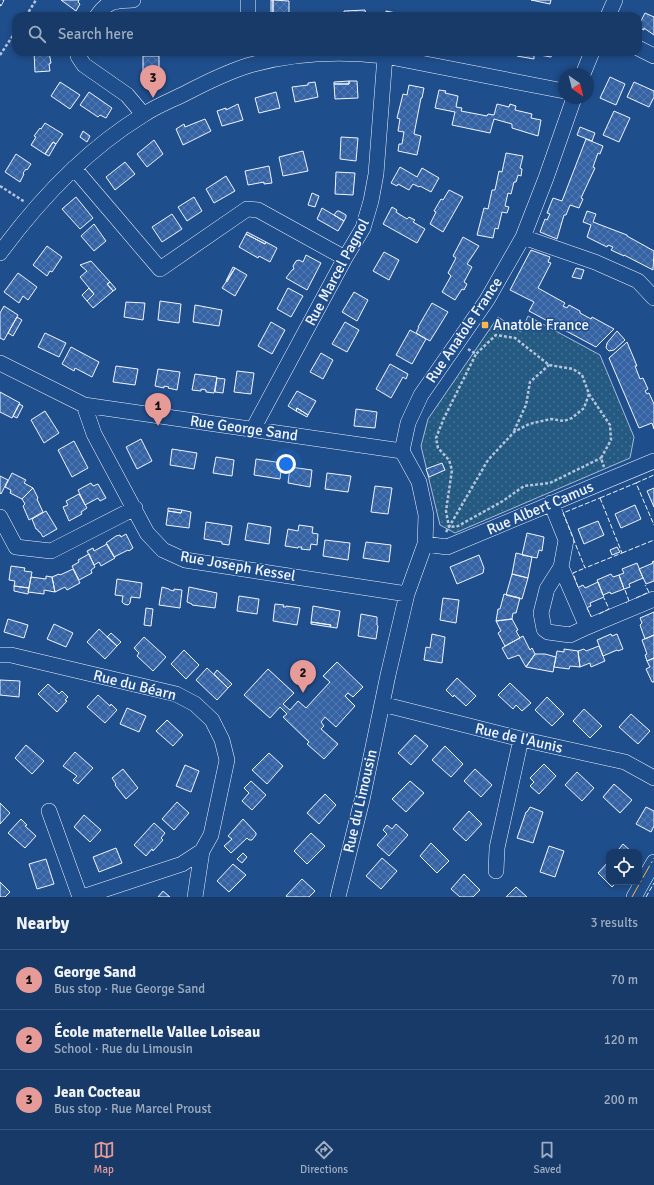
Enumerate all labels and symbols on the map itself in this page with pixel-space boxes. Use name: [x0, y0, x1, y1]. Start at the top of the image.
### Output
pin: 3: [140, 65, 166, 98]
north arrow: [558, 68, 594, 104]
street label: Rue Marcel Pagnol: [301, 215, 373, 329]
street label: Rue Anatole France: [422, 274, 506, 386]
place label: Anatole France: [493, 316, 589, 334]
marker: Anatole France: [480, 320, 490, 330]
pin: 1: [145, 393, 171, 426]
street label: Rue George Sand: [189, 412, 299, 444]
your location: [276, 454, 296, 474]
street label: Rue Albert Camus: [484, 477, 596, 539]
street label: Rue Joseph Kessel: [179, 547, 297, 585]
pin: 2: [290, 660, 316, 693]
street label: Rue du Béarn: [92, 666, 178, 704]
street label: Rue de l'Aunis: [473, 719, 565, 757]
street label: Rue du Limousin: [339, 748, 381, 854]

